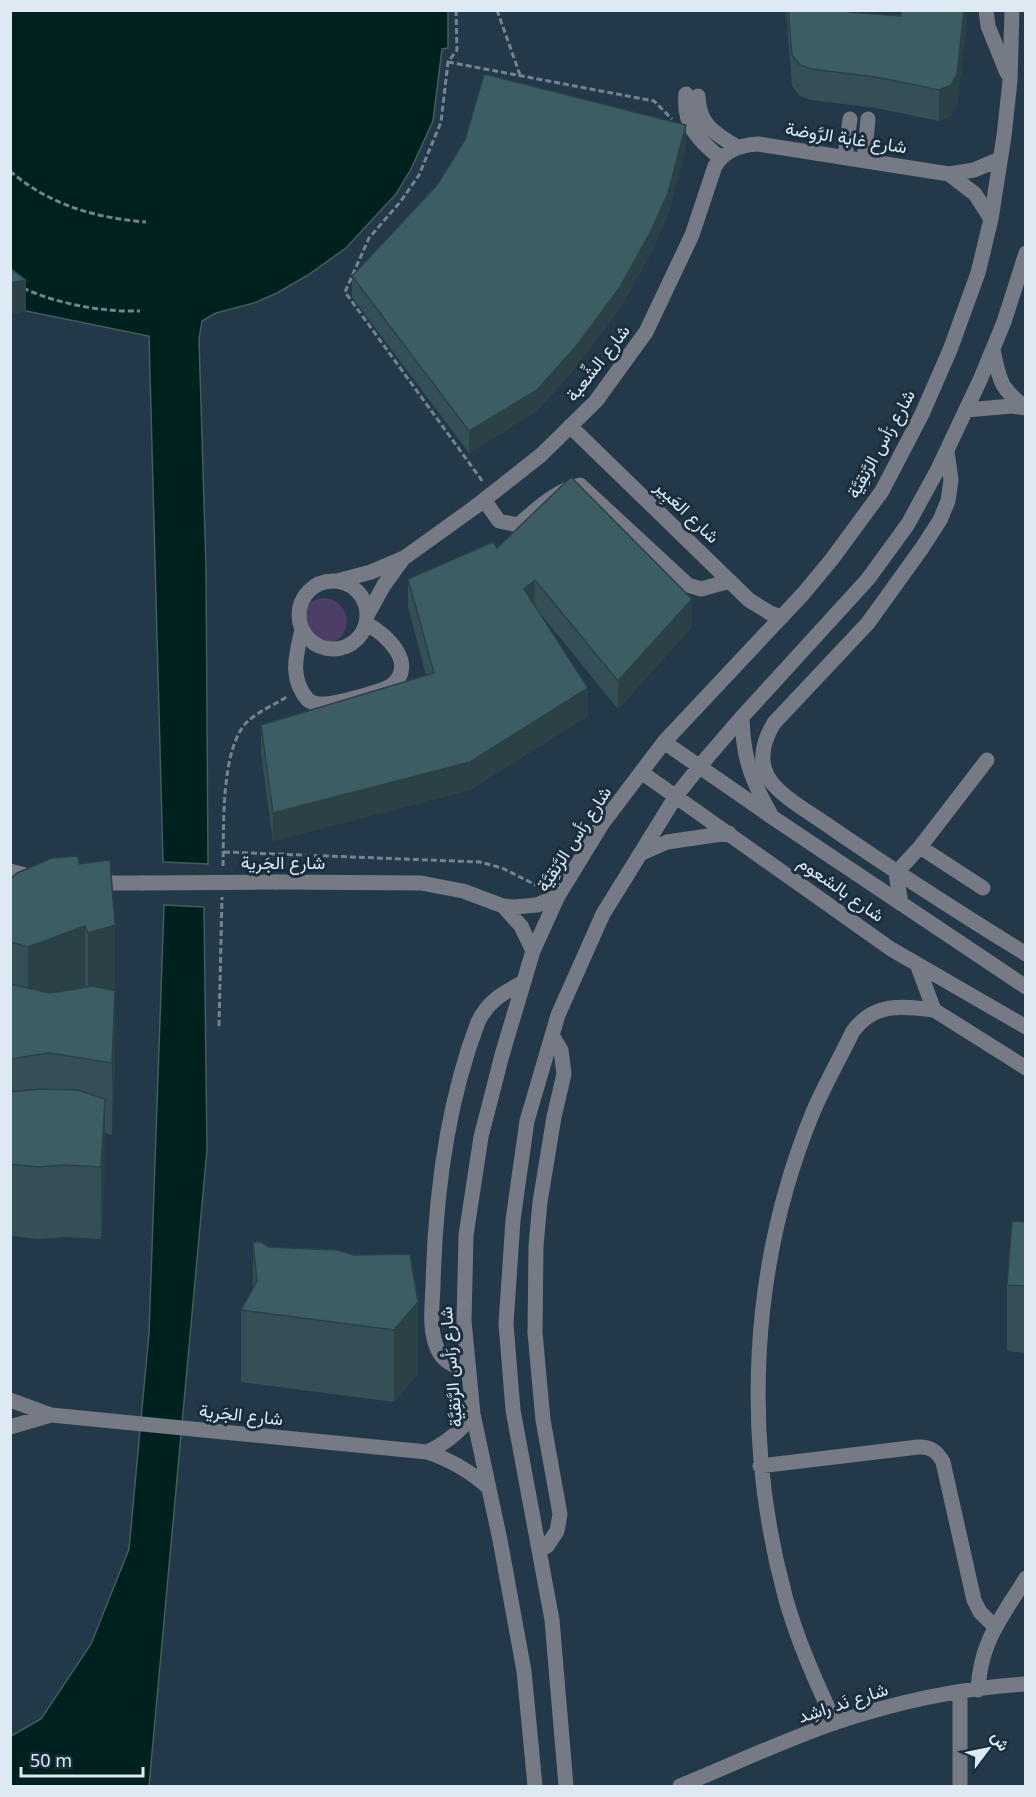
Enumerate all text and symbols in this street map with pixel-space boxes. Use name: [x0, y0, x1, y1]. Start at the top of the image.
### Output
street label: شارع غابة الرَّوضة: [784, 116, 909, 159]
street label: شارع الشِّعبة: [560, 319, 636, 406]
street label: شارع رَأس الرَّنقِيَّة: [840, 385, 921, 503]
street label: شارع العَبِير: [648, 474, 725, 550]
street label: شارع رَأس الرَّنقِيَّة: [530, 781, 617, 896]
street label: شارع الجَرية: [241, 850, 325, 875]
street label: شارع بالشعوم: [793, 850, 890, 928]
street label: شارع رَأس الرَّنقِيَّة: [433, 1306, 468, 1428]
street label: شارع الجَرية: [198, 1398, 284, 1431]
street label: شارع نَد راشِد: [795, 1676, 891, 1729]
north arrow: [958, 1719, 1018, 1779]
text: ش: [986, 1727, 1015, 1755]
scale bar: [21, 1740, 142, 1778]
text: 50 m: [30, 1748, 72, 1772]

